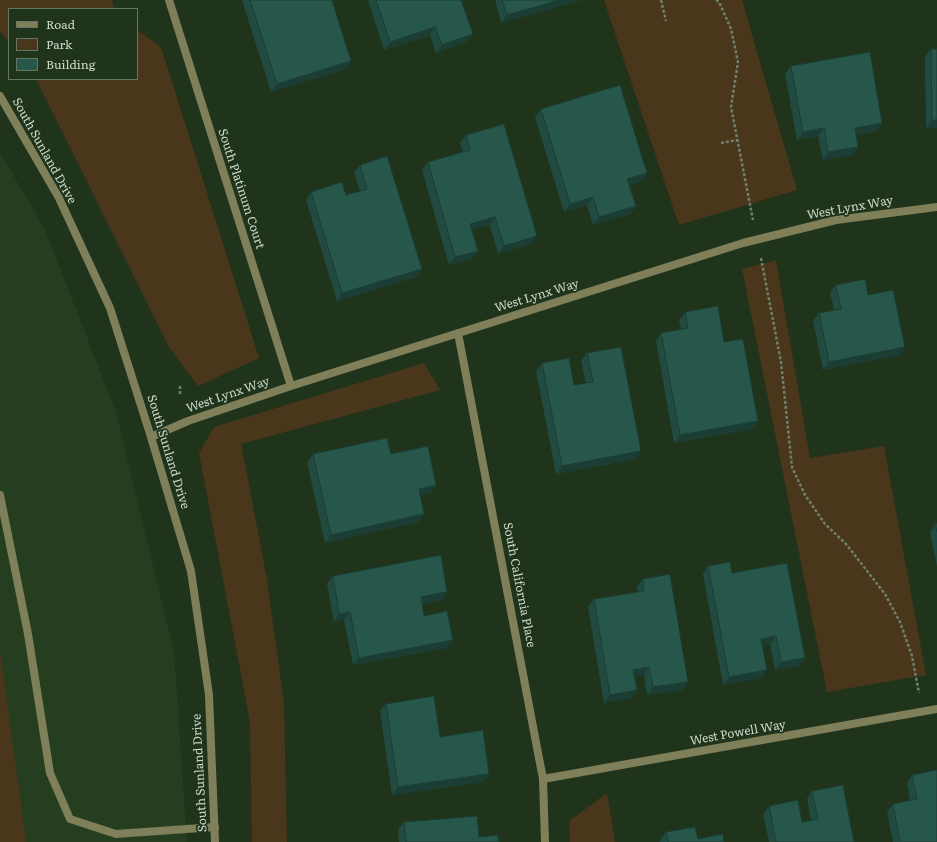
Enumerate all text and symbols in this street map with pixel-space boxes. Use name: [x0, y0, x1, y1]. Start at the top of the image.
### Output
legend: [8, 8, 138, 80]
text: Road: [46, 15, 75, 33]
text: Park: [46, 35, 72, 53]
text: Building: [46, 55, 95, 73]
street label: South Sunland Drive: [9, 96, 79, 206]
street label: South Platinum Court: [215, 127, 267, 251]
street label: West Lynx Way: [806, 193, 894, 223]
street label: West Lynx Way: [493, 276, 581, 316]
street label: West Lynx Way: [184, 374, 272, 416]
street label: South Sunland Drive: [144, 393, 192, 511]
street label: South California Place: [500, 521, 538, 649]
street label: South Sunland Drive: [190, 713, 210, 833]
street label: West Powell Way: [689, 717, 787, 749]

